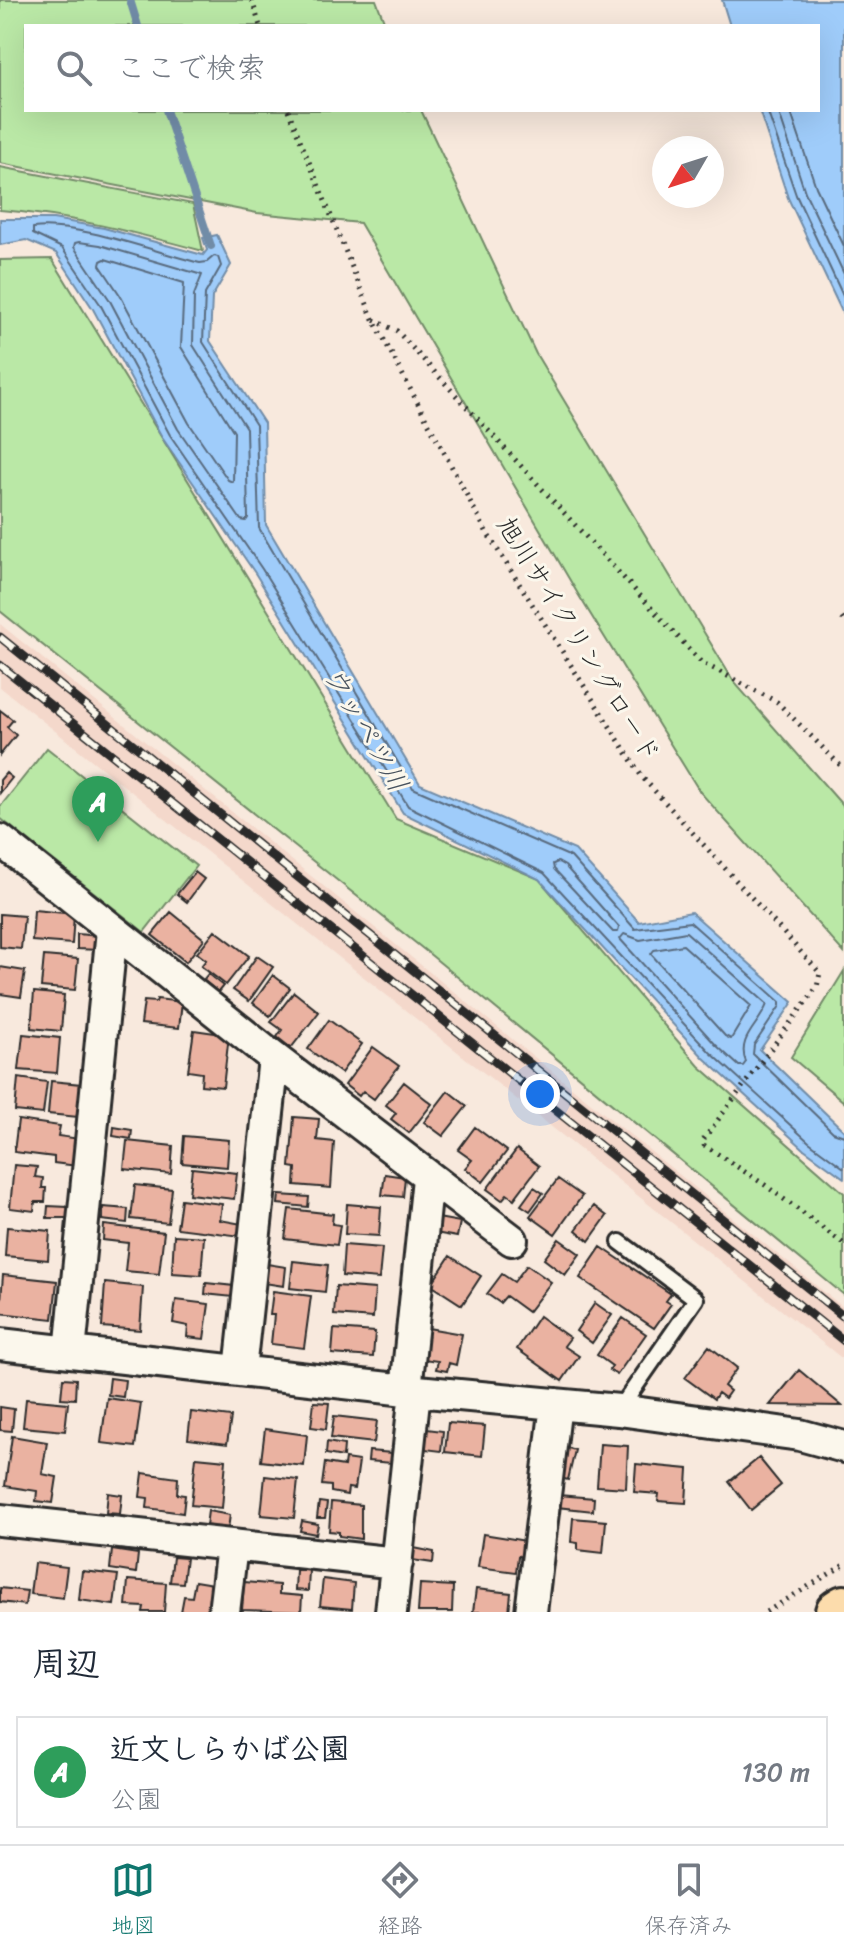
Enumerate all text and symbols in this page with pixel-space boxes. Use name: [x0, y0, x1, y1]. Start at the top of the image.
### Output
search box: [24, 24, 820, 112]
text: ここで検索: [116, 41, 266, 95]
icon: search: [52, 46, 96, 90]
north arrow: [652, 136, 724, 208]
street label: 旭川サイクリングロード: [484, 507, 674, 771]
water label: ウッペツ川: [310, 656, 422, 802]
pin: A: [72, 776, 124, 842]
your location: [520, 1074, 560, 1114]
text: 周辺: [32, 1634, 100, 1694]
text: 近文しらかば公園: [110, 1722, 350, 1776]
text: A: [51, 1749, 69, 1795]
text: 130 m: [741, 1749, 810, 1795]
text: 公園: [110, 1776, 162, 1822]
tab: 地図: [111, 1858, 155, 1945]
tab: 経路: [378, 1858, 422, 1945]
tab: 保存済み: [645, 1858, 733, 1945]

